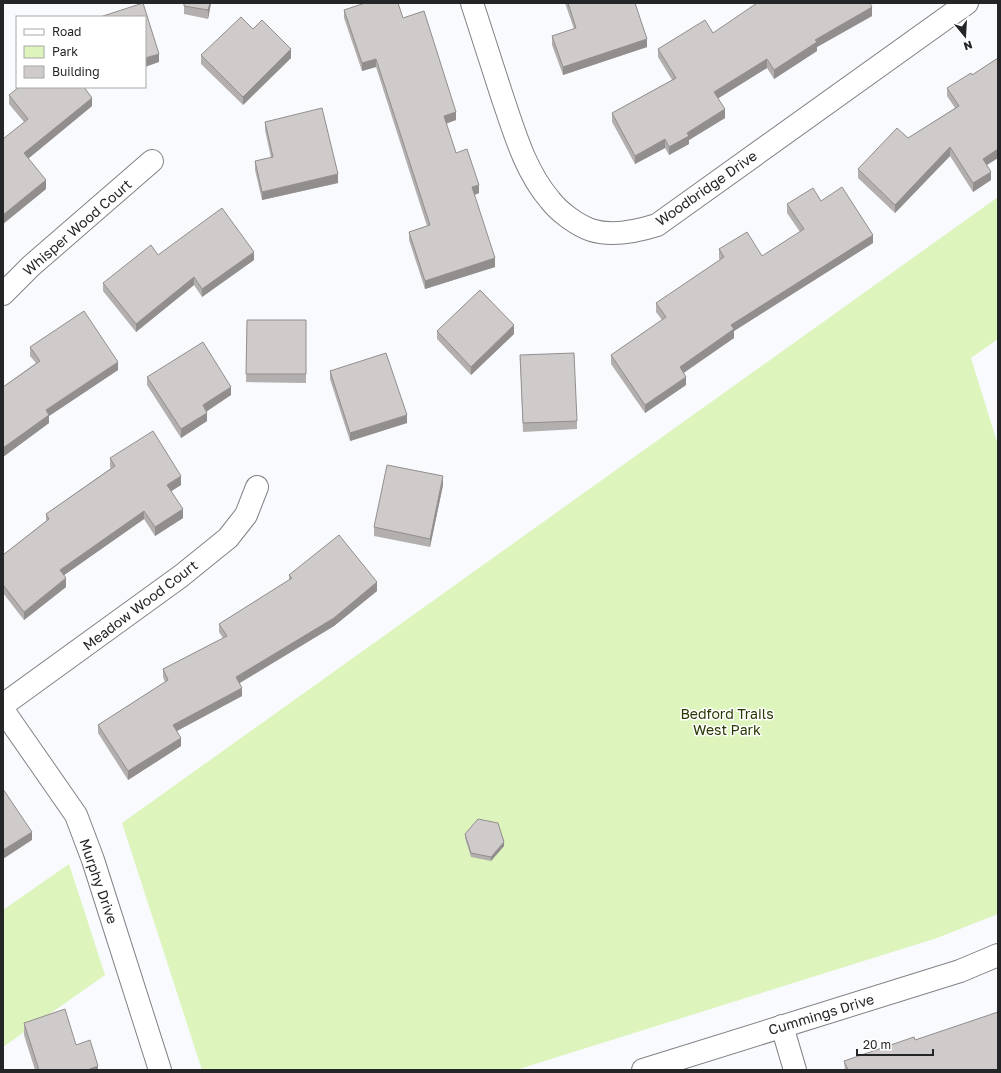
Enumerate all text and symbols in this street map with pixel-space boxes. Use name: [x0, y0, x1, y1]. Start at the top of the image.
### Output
legend: [16, 16, 146, 88]
north arrow: [945, 16, 985, 56]
text: Road: [52, 24, 81, 39]
text: N: [962, 39, 974, 53]
text: Park: [52, 44, 78, 59]
text: Building: [52, 64, 100, 79]
street label: Woodbridge Drive: [652, 147, 760, 229]
street label: Whisper Wood Court: [19, 175, 135, 279]
street label: Meadow Wood Court: [79, 556, 201, 654]
park label: Bedford Trails West Park: [680, 705, 774, 738]
street label: Murphy Drive: [76, 836, 122, 926]
street label: Cummings Drive: [766, 990, 876, 1038]
scale bar: [857, 1031, 933, 1057]
text: 20 m: [863, 1037, 891, 1052]

